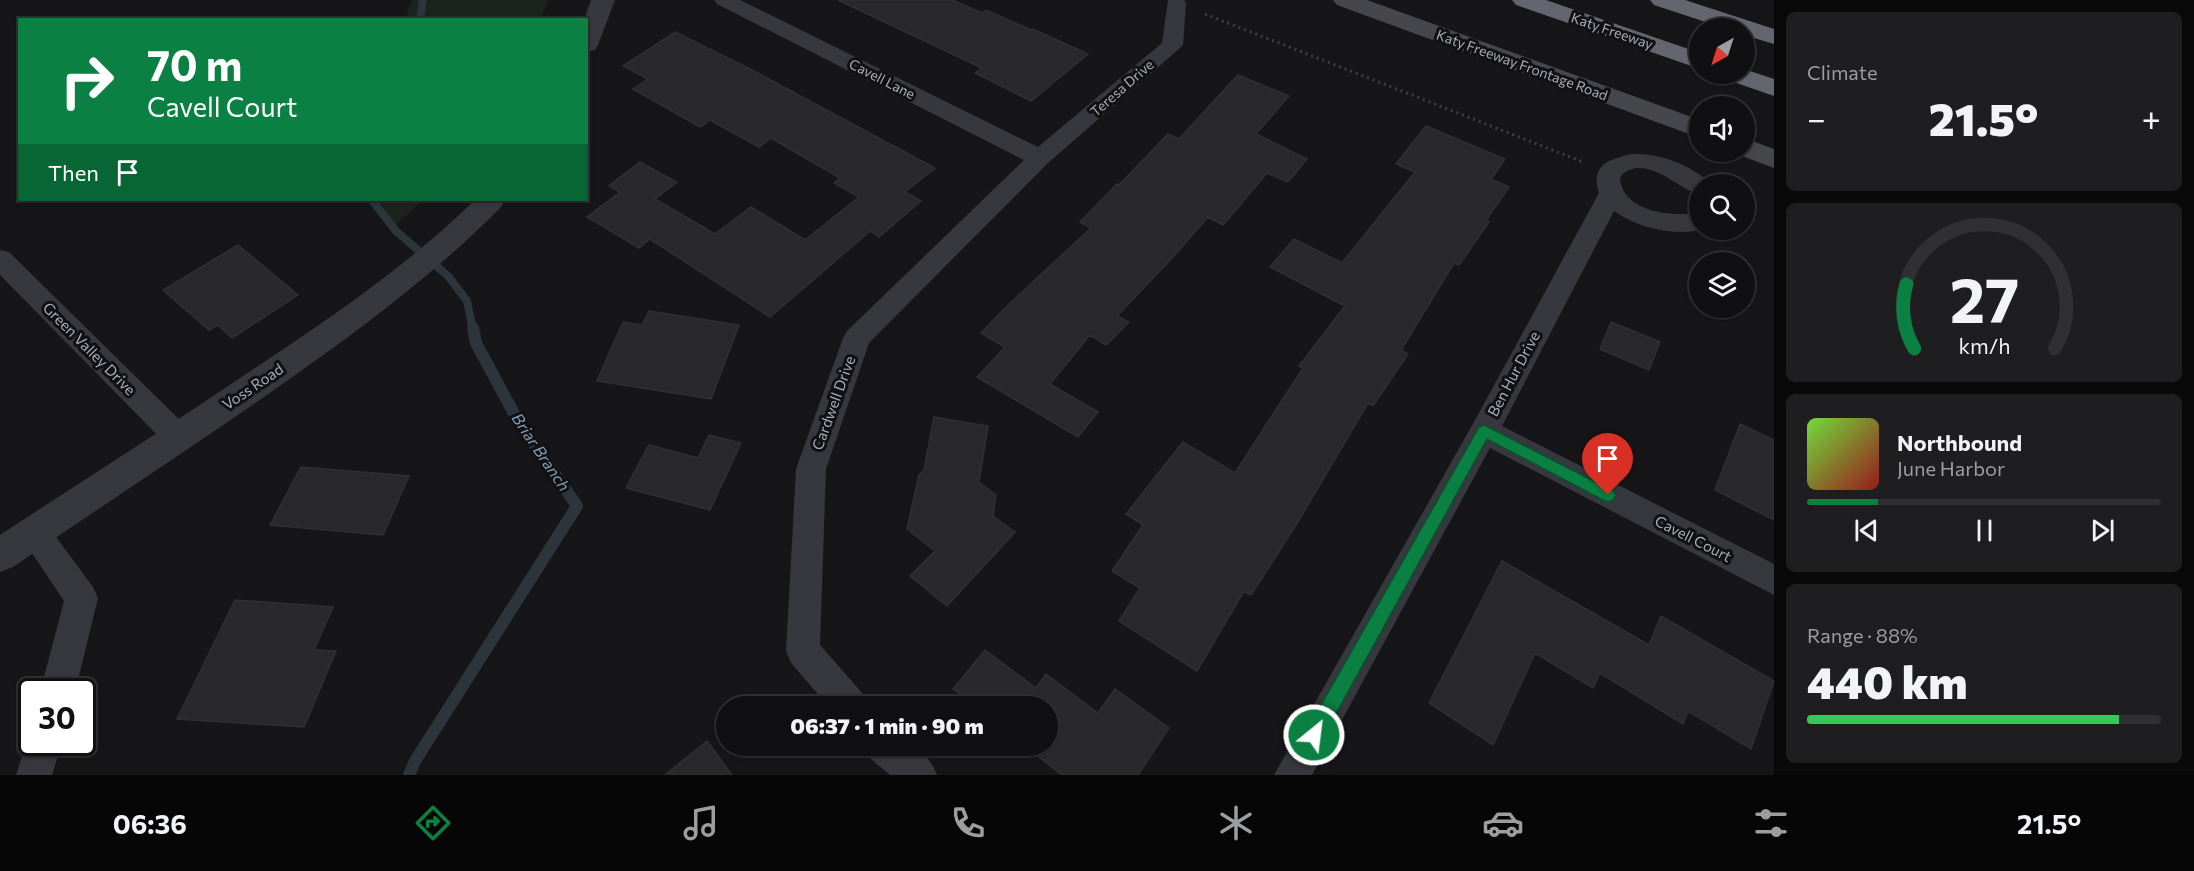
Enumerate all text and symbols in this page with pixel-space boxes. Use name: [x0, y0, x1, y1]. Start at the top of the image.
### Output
street label: Katy Freeway: [1569, 9, 1655, 53]
north arrow: [1689, 18, 1755, 84]
map controls: [1689, 18, 1755, 318]
street label: Katy Freeway Frontage Road: [1434, 26, 1610, 103]
text: 70 m: [147, 38, 242, 90]
icon: right: [48, 42, 126, 120]
street label: Cavell Lane: [846, 55, 918, 102]
street label: Teresa Drive: [1087, 56, 1157, 120]
text: Climate: [1807, 60, 1877, 84]
text: Cavell Court: [147, 90, 297, 123]
text: 21.5°: [1929, 90, 2039, 145]
button: sound: [1689, 96, 1755, 162]
text: −: [1807, 97, 1826, 138]
text: +: [2142, 97, 2161, 138]
icon: arrive: [111, 156, 144, 189]
text: Then: [48, 159, 99, 186]
button: search: [1689, 174, 1755, 240]
button: layers: [1689, 252, 1755, 318]
text: 27: [1949, 260, 2019, 336]
street label: Green Valley Drive: [40, 298, 140, 398]
street label: Ben Hur Drive: [1483, 328, 1543, 419]
text: km/h: [1958, 333, 2010, 359]
street label: Cardwell Drive: [808, 353, 858, 452]
street label: Voss Road: [219, 359, 286, 413]
water label: Briar Branch: [508, 409, 574, 494]
text: Northbound: [1897, 429, 2022, 456]
pin: [1582, 433, 1633, 495]
icon: arrive: [1591, 442, 1624, 475]
text: June Harbor: [1897, 456, 2005, 480]
street label: Cavell Court: [1652, 511, 1735, 565]
icon: previous: [1850, 514, 1883, 547]
icon: pause: [1968, 514, 2001, 547]
icon: next: [2086, 514, 2119, 547]
text: Range · 88%: [1807, 623, 1918, 647]
text: 440 km: [1807, 653, 1968, 708]
speed limit sign: 30: [18, 678, 96, 756]
position arrow: [1282, 703, 1346, 767]
text: 06:37 · 1 min · 90 m: [790, 712, 984, 739]
icon: directions: [412, 802, 454, 844]
icon: music: [680, 802, 722, 844]
icon: phone: [947, 802, 989, 844]
icon: climate: [1215, 802, 1257, 844]
icon: car: [1482, 802, 1524, 844]
icon: filters: [1750, 802, 1792, 844]
text: 06:36: [113, 807, 187, 840]
text: 21.5°: [2017, 807, 2081, 840]

